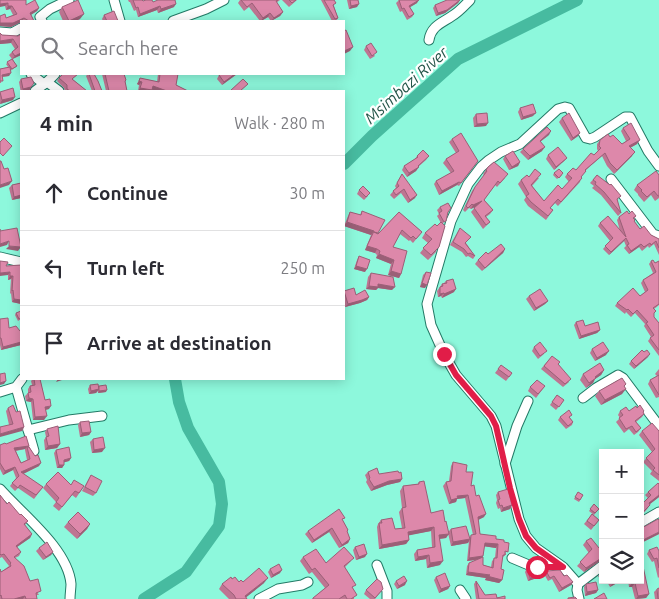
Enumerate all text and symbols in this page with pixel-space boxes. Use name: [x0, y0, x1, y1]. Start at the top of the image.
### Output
search box: [20, 20, 345, 75]
icon: search: [38, 34, 66, 62]
text: Search here: [78, 37, 178, 59]
water label: Msimbazi River: [361, 42, 452, 127]
text: 4 min: [40, 111, 93, 135]
text: Walk · 280 m: [234, 114, 325, 132]
icon: ahead: [40, 179, 68, 207]
text: Continue: [87, 182, 168, 204]
text: 30 m: [289, 184, 325, 202]
icon: left: [40, 254, 68, 282]
text: Turn left: [87, 257, 165, 279]
text: 250 m: [280, 259, 325, 277]
icon: arrive: [40, 329, 68, 357]
text: Arrive at destination: [87, 332, 272, 354]
route end: [433, 343, 456, 366]
map controls: [599, 449, 644, 584]
button: +: [599, 449, 644, 494]
button: −: [599, 494, 644, 539]
button: layers: [599, 539, 644, 584]
route start: [526, 556, 549, 579]

